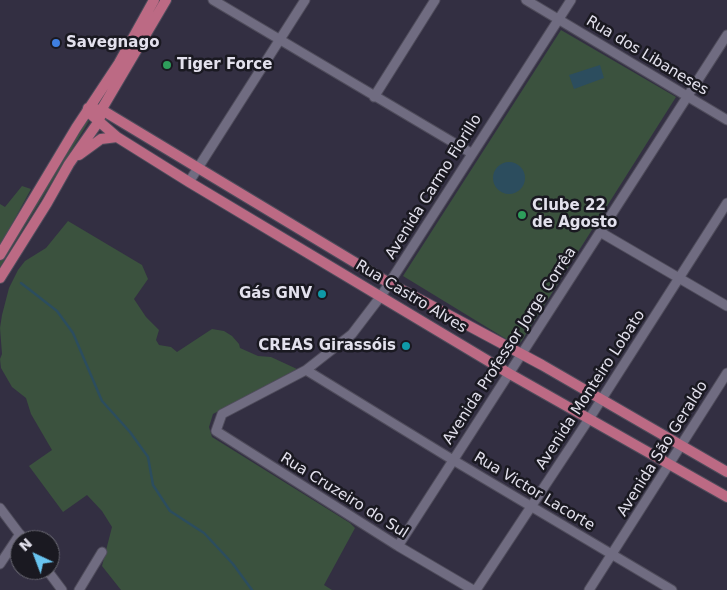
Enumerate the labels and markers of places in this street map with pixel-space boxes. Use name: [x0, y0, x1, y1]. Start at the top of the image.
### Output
place label: Savegnago: [66, 34, 159, 52]
marker: Savegnago: [50, 37, 62, 49]
place label: Tiger Force: [177, 56, 272, 74]
marker: Tiger Force: [161, 59, 173, 71]
place label: Clube 22 de Agosto: [532, 197, 617, 232]
marker: Clube 22 de Agosto: [516, 209, 528, 221]
place label: Gás GNV: [239, 285, 312, 303]
marker: Gás GNV: [316, 288, 328, 300]
place label: CREAS Girassóis: [258, 337, 396, 355]
marker: CREAS Girassóis: [400, 340, 412, 352]

